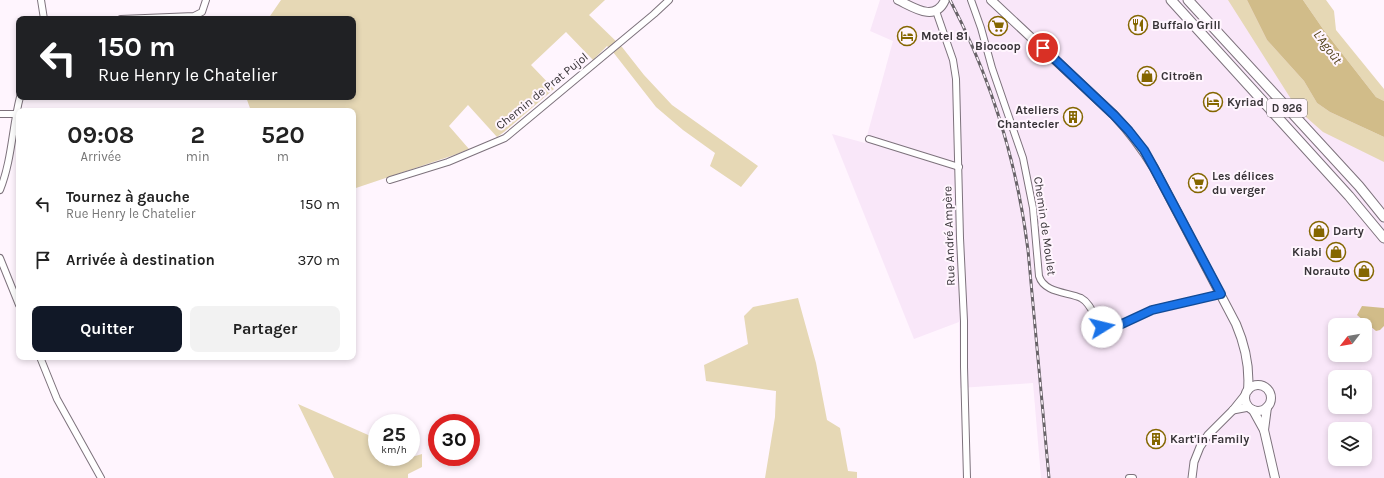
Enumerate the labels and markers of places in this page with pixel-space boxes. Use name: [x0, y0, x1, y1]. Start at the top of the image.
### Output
restaurant icon: Buffalo Grill: [1127, 14, 1149, 36]
supermarket icon: Biocoop: [987, 15, 1009, 37]
place label: Buffalo Grill: [1152, 18, 1221, 32]
hotel icon: Motel 81: [896, 25, 918, 47]
place label: Motel 81: [921, 29, 968, 43]
pin: [1026, 31, 1060, 65]
place label: Biocoop: [975, 39, 1021, 53]
shop icon: Citroën: [1136, 65, 1158, 87]
place label: Citroën: [1161, 69, 1203, 83]
hotel icon: Kyriad: [1202, 91, 1224, 113]
place label: Kyriad: [1227, 95, 1264, 109]
place label: Ateliers Chantecler: [997, 103, 1059, 131]
building icon: Ateliers Chantecler: [1062, 106, 1084, 128]
place label: Les délices du verger: [1212, 169, 1274, 197]
supermarket icon: Les délices du verger: [1187, 172, 1209, 194]
shop icon: Darty: [1308, 220, 1330, 242]
place label: Darty: [1333, 224, 1364, 238]
shop icon: Kiabi: [1325, 241, 1347, 263]
place label: Kiabi: [1292, 245, 1322, 259]
shop icon: Norauto: [1353, 260, 1375, 282]
place label: Norauto: [1304, 264, 1350, 278]
building icon: Kart'in Family: [1145, 428, 1167, 450]
place label: Kart'in Family: [1170, 432, 1249, 446]

